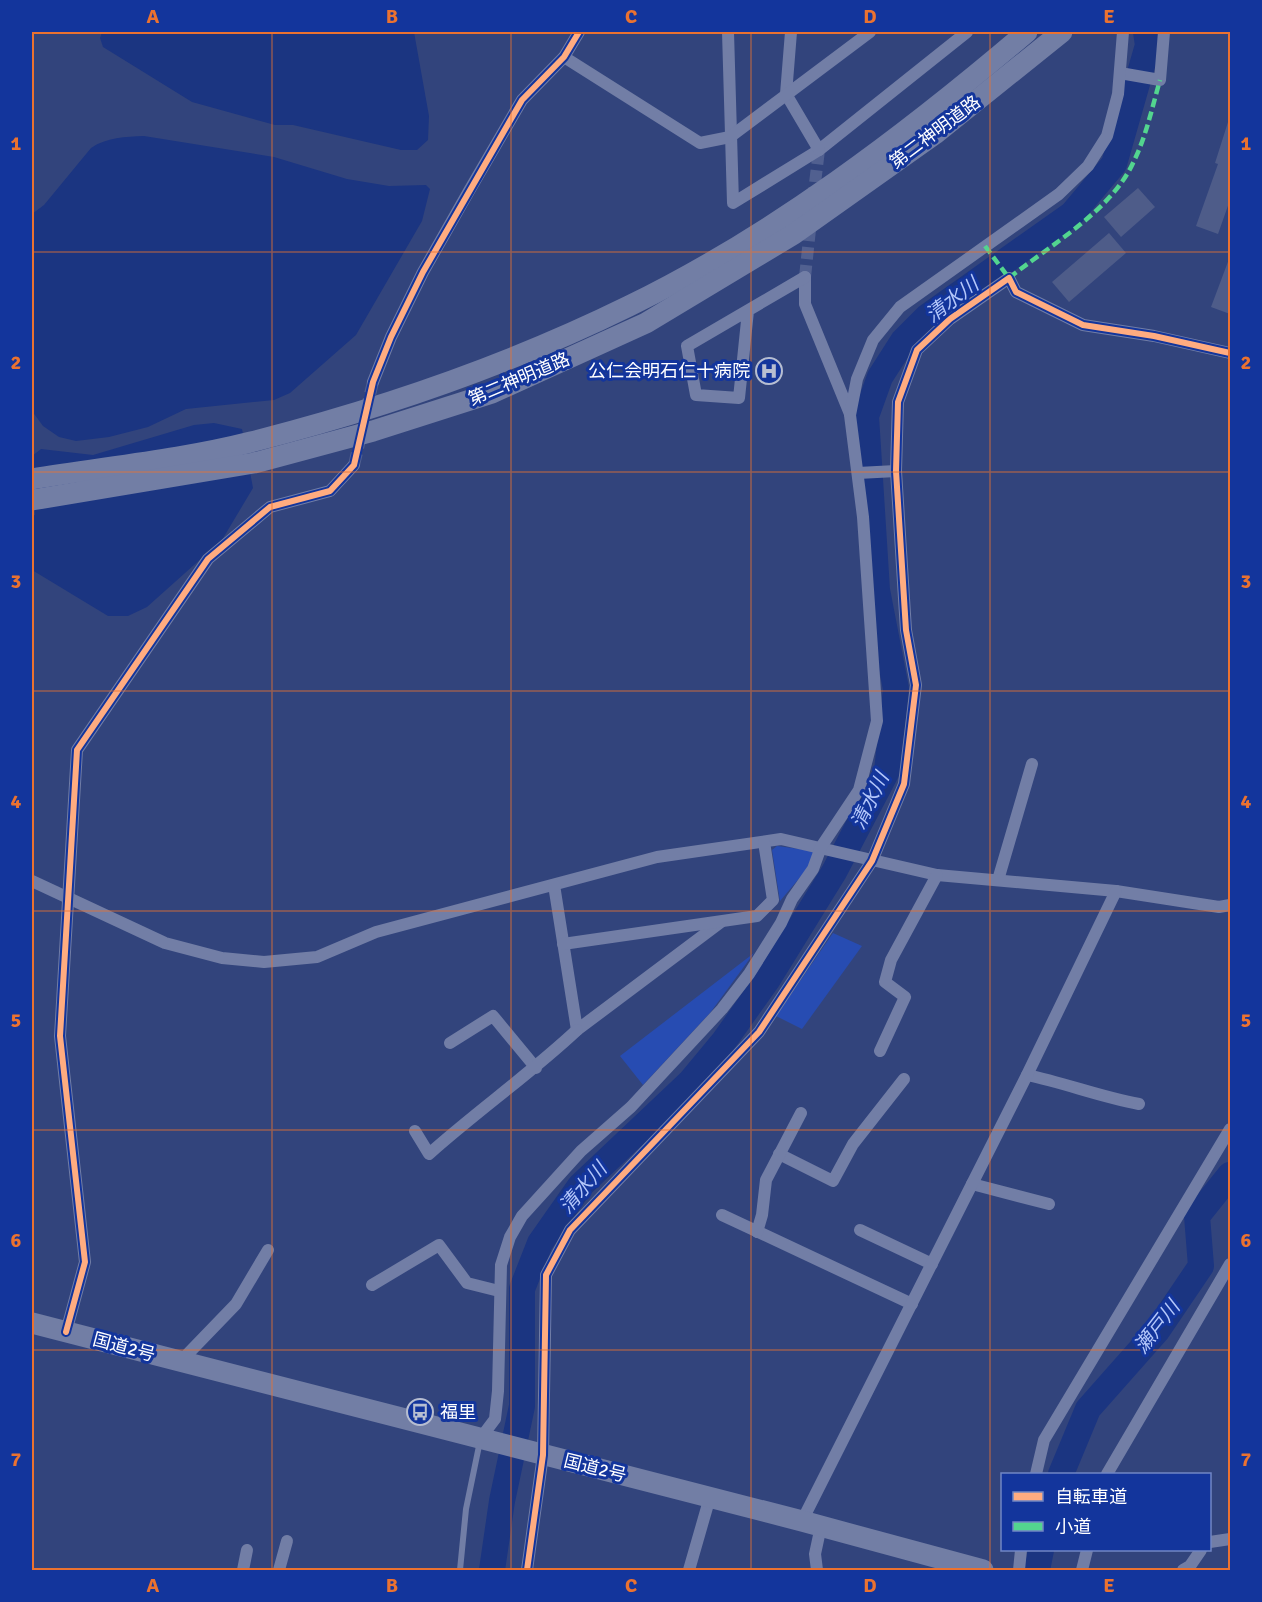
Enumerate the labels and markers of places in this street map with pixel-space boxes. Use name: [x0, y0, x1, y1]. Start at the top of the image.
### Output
hospital icon: 公仁会明石仁十病院: [754, 356, 784, 386]
place label: 公仁会明石仁十病院: [588, 360, 750, 382]
bus stop icon: 福里: [405, 1397, 435, 1427]
place label: 福里: [440, 1401, 476, 1423]

